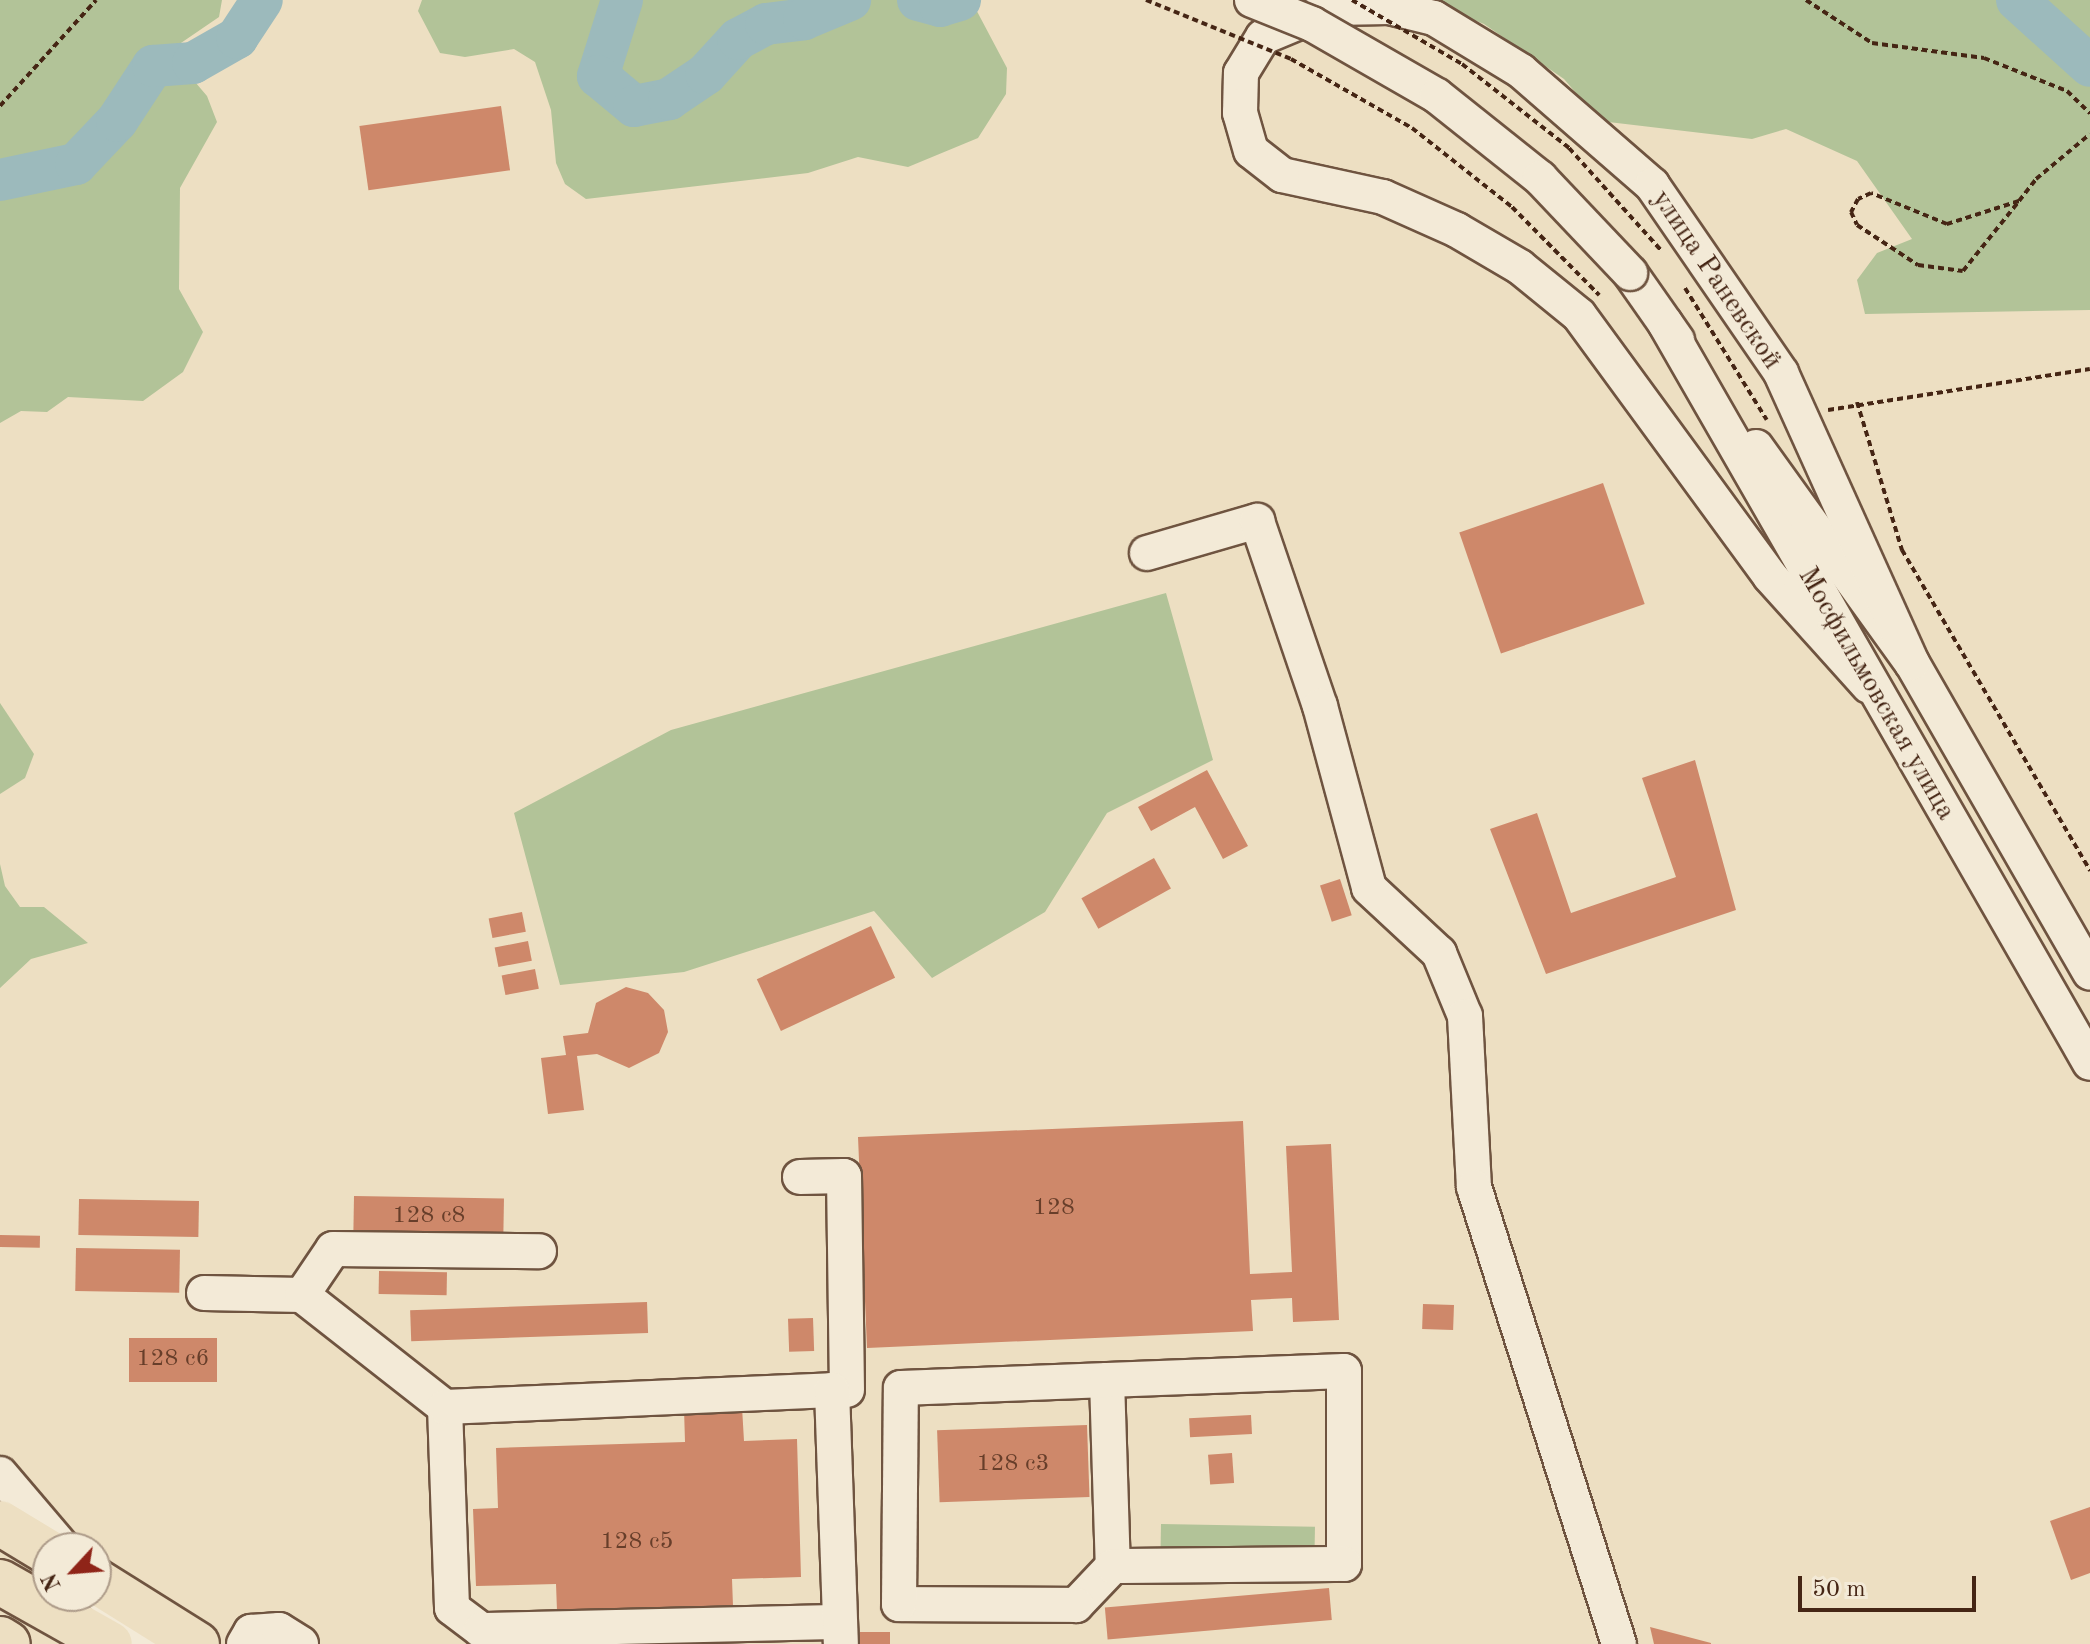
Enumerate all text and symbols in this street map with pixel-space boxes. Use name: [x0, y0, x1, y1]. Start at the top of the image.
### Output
street label: улица Раневской: [1644, 184, 1788, 376]
street label: Мосфильмовская улица: [1790, 562, 1962, 826]
house number: 128: [1033, 1195, 1075, 1223]
house number: 128 с8: [393, 1203, 465, 1231]
house number: 128 с6: [137, 1346, 209, 1374]
house number: 128 с3: [977, 1451, 1049, 1479]
house number: 128 с5: [601, 1529, 673, 1557]
north arrow: [32, 1532, 112, 1612]
scale bar: [1802, 1560, 1980, 1610]
text: N: [39, 1569, 66, 1594]
text: 50 m: [1812, 1578, 1866, 1602]

